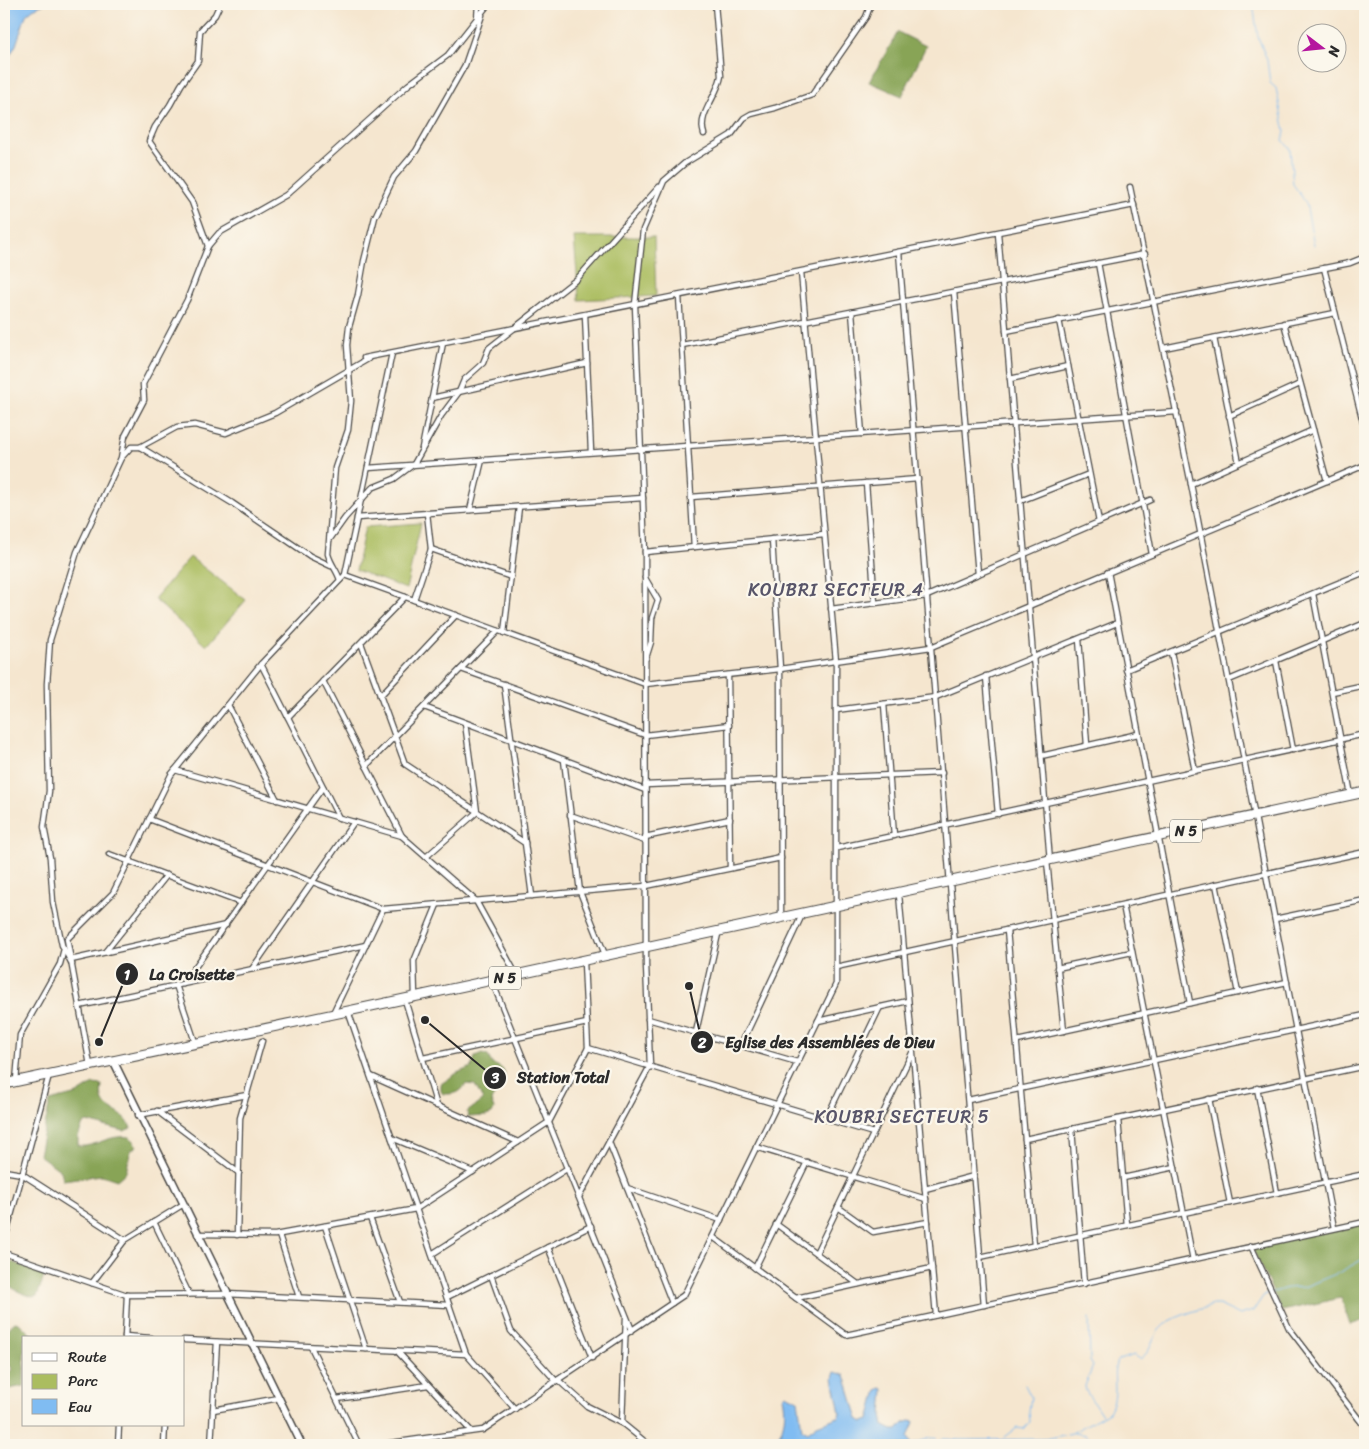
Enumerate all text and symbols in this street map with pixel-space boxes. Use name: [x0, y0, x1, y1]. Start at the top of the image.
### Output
north arrow: [1296, 22, 1346, 72]
text: N: [1321, 42, 1348, 60]
district label: KOUBRI SECTEUR 4: [748, 574, 924, 606]
road number: N 5: [1170, 819, 1202, 842]
callout: La Croisette: [115, 959, 245, 990]
text: La Croisette: [149, 960, 236, 989]
text: 1: [124, 962, 131, 988]
road number: N 5: [489, 966, 521, 990]
callout: Eglise des Assemblées de Dieu: [689, 1027, 945, 1058]
text: Eglise des Assemblées de Dieu: [725, 1028, 935, 1057]
text: 2: [697, 1030, 707, 1056]
callout: Station Total: [482, 1062, 620, 1093]
text: Station Total: [516, 1063, 611, 1092]
text: 3: [490, 1065, 500, 1091]
district label: KOUBRI SECTEUR 5: [814, 1101, 990, 1133]
legend: [22, 1336, 185, 1426]
text: Route: [68, 1344, 107, 1370]
text: Parc: [68, 1368, 98, 1394]
text: Eau: [68, 1394, 92, 1420]

